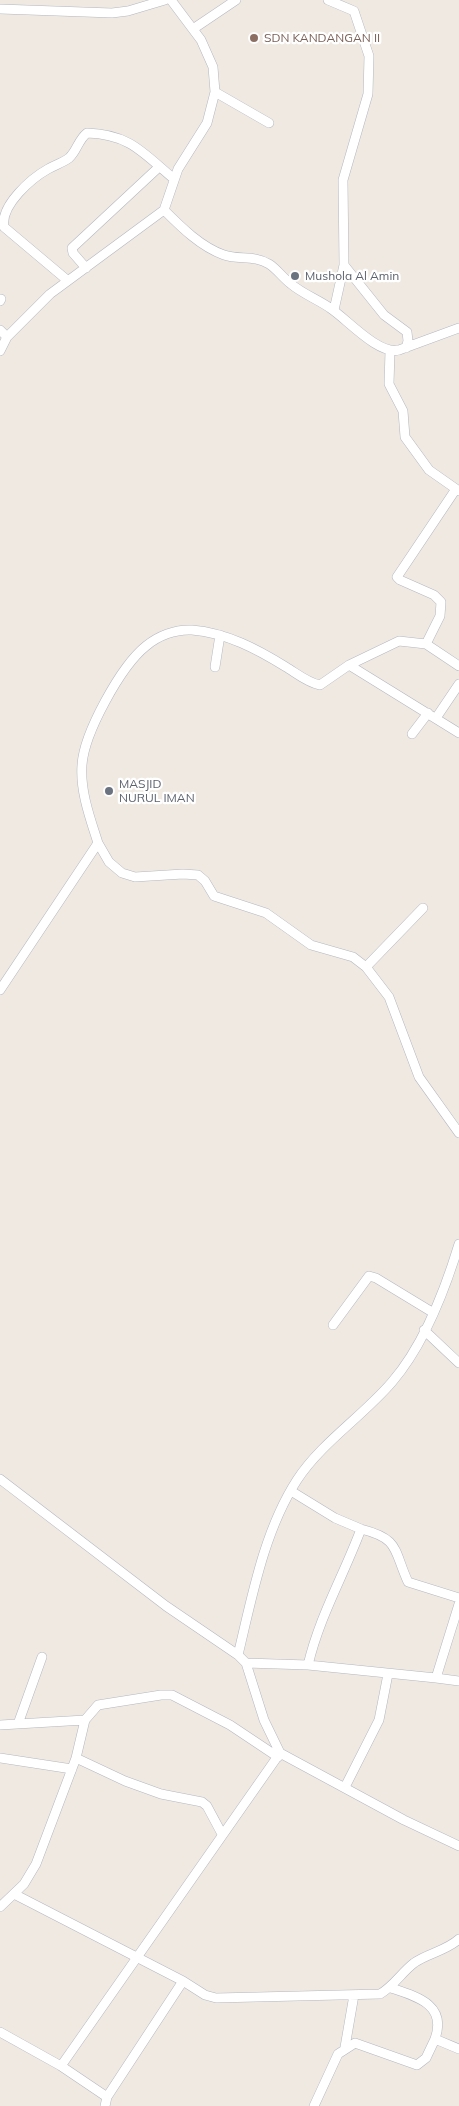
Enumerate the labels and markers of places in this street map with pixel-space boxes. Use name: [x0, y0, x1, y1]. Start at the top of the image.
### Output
place label: SDN KANDANGAN II: [264, 31, 380, 45]
marker: SDN KANDANGAN II: [248, 32, 260, 44]
place label: Mushola Al Amin: [305, 269, 399, 283]
marker: Mushola Al Amin: [289, 270, 301, 282]
place label: MASJID NURUL IMAN: [119, 777, 195, 805]
marker: MASJID NURUL IMAN: [103, 785, 115, 797]

